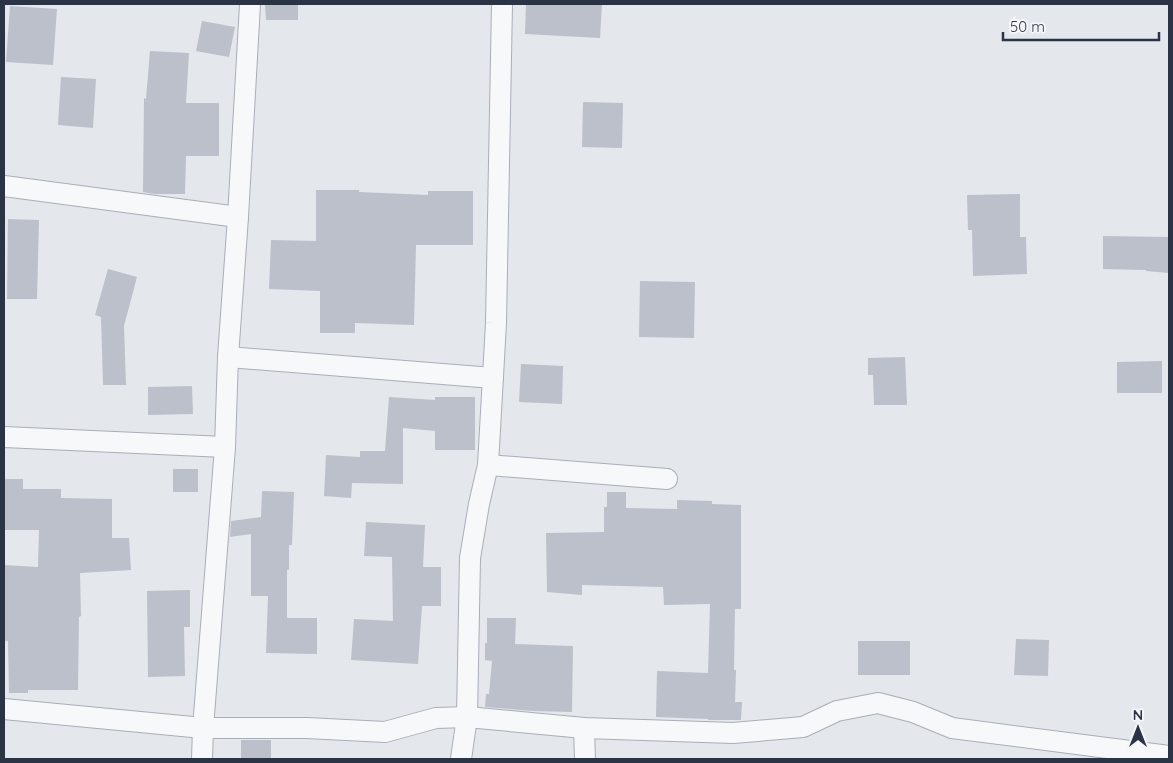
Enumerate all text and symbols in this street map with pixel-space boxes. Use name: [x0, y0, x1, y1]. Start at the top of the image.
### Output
scale bar: [1003, 10, 1159, 42]
text: 50 m: [1010, 17, 1045, 36]
north arrow: [1113, 703, 1163, 753]
text: N: [1133, 706, 1143, 724]

